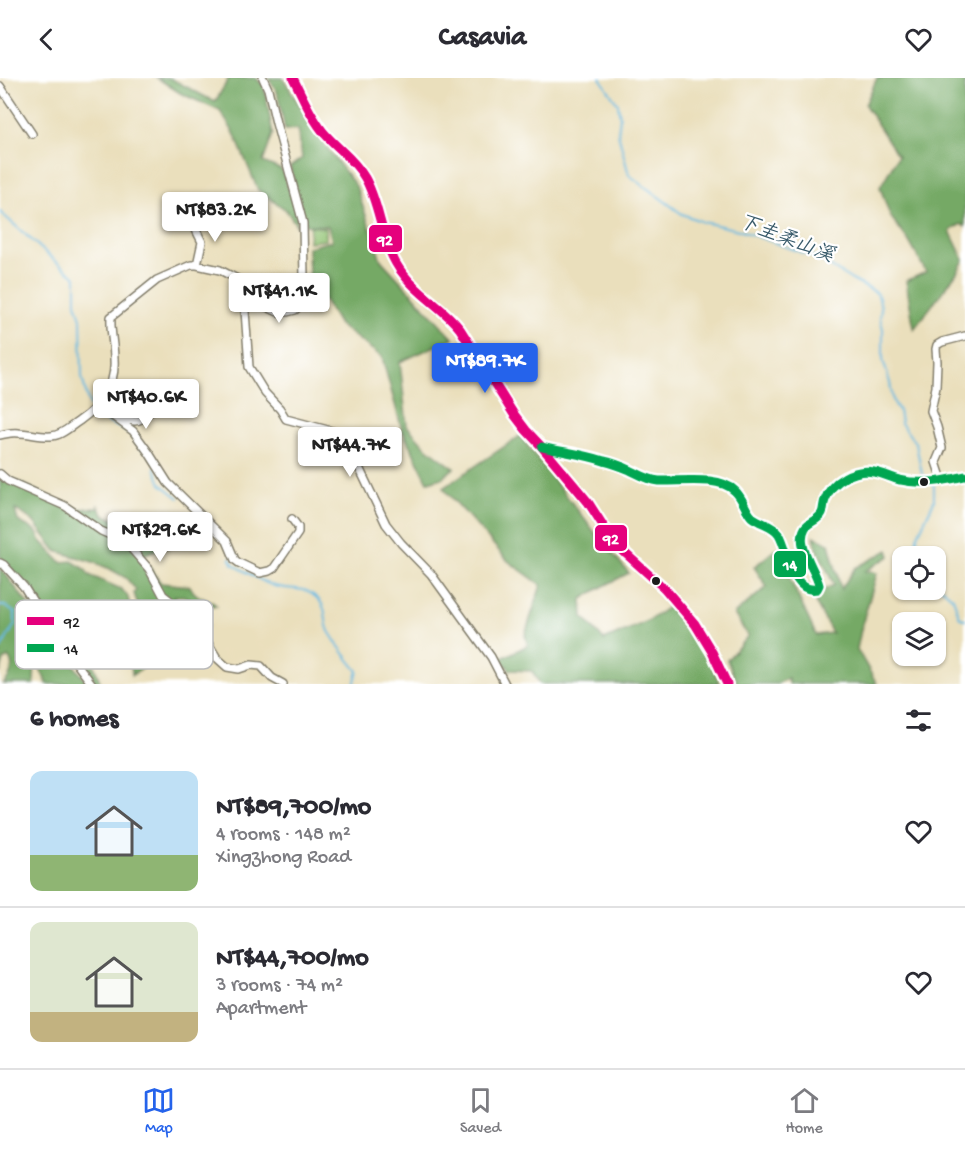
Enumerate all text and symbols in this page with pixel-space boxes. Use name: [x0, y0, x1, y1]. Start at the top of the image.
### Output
icon: back: [30, 23, 63, 56]
text: Casavia: [439, 23, 526, 55]
icon: heart: [902, 23, 935, 56]
pin: NT$83.2K: [153, 192, 277, 243]
text: NT$83.2K: [176, 200, 254, 223]
water label: 下圭柔山溪: [735, 210, 838, 269]
line badge: 92: [368, 224, 403, 253]
text: 92: [376, 233, 393, 252]
pin: NT$41.1K: [217, 273, 341, 324]
text: NT$41.1K: [243, 281, 315, 304]
pin: NT$89.7K: [423, 343, 547, 394]
text: NT$89.7K: [446, 351, 524, 374]
pin: NT$40.6K: [84, 379, 208, 430]
text: NT$40.6K: [107, 387, 185, 410]
pin: NT$44.7K: [288, 427, 412, 478]
text: NT$44.7K: [312, 435, 388, 458]
unlabelled marker: [918, 476, 930, 488]
pin: NT$29.6K: [98, 512, 222, 563]
text: NT$29.6K: [122, 520, 199, 543]
line badge: 92: [594, 524, 628, 552]
text: 92: [602, 532, 619, 551]
map controls: [892, 546, 946, 666]
button: locate: [892, 546, 946, 600]
line badge: 14: [773, 550, 807, 578]
text: 14: [782, 558, 797, 577]
unlabelled marker: [650, 575, 662, 587]
legend: [15, 600, 213, 669]
button: layers: [892, 612, 946, 666]
text: 92: [63, 615, 80, 634]
text: 14: [63, 642, 78, 661]
icon: filters: [902, 704, 935, 737]
text: 6 homes: [30, 705, 118, 736]
text: NT$89,700/mo: [216, 793, 371, 824]
icon: home: [78, 795, 150, 867]
icon: heart: [902, 815, 935, 848]
text: 4 rooms · 148 m²: [216, 824, 351, 847]
text: Xingzhong Road: [216, 847, 351, 870]
text: NT$44,700/mo: [216, 944, 369, 975]
icon: home: [78, 946, 150, 1018]
icon: heart: [902, 966, 935, 999]
text: 3 rooms · 74 m²: [216, 975, 343, 998]
text: Apartment: [216, 998, 306, 1021]
tab: Map: [142, 1084, 175, 1139]
tab: Saved: [460, 1084, 501, 1139]
tab: Home: [786, 1084, 823, 1139]

